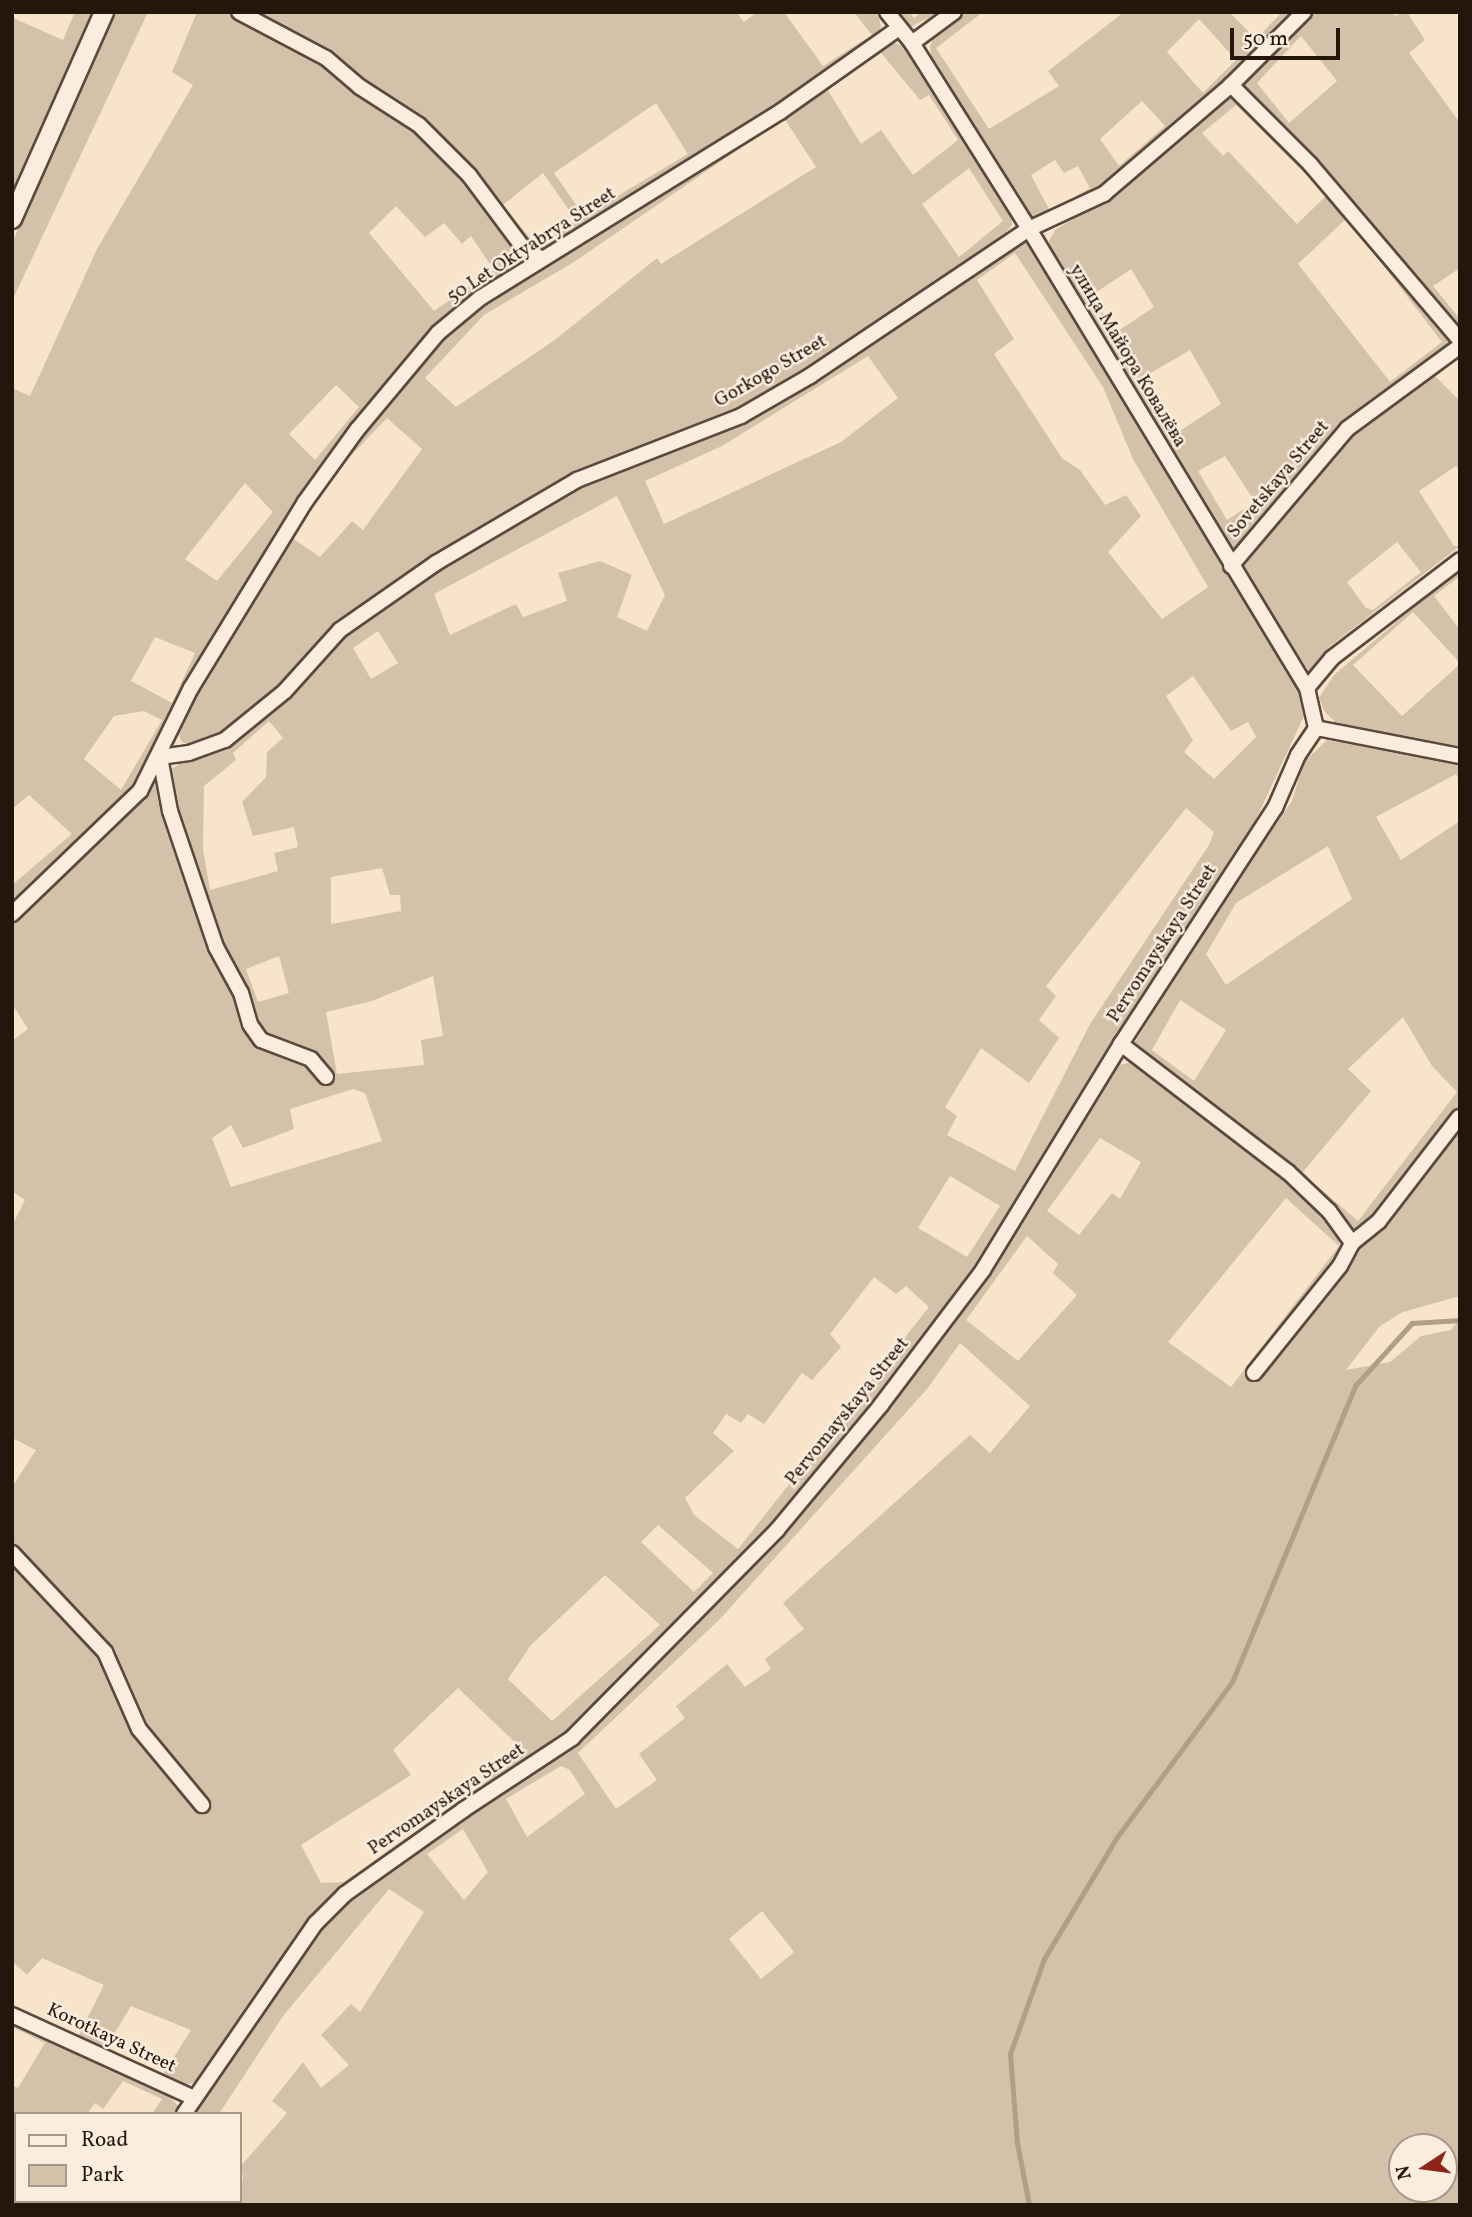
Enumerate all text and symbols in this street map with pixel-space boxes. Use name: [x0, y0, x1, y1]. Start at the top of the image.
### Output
scale bar: [1234, 14, 1344, 58]
text: 50 m: [1243, 25, 1288, 54]
street label: 50 Let Oktyabrya Street: [443, 183, 621, 309]
street label: улица Майора Ковалёва: [1063, 260, 1191, 452]
street label: Gorkogo Street: [711, 331, 831, 413]
street label: Sovetskaya Street: [1223, 417, 1335, 543]
street label: Pervomayskaya Street: [1103, 861, 1223, 1027]
street label: Pervomayskaya Street: [781, 1333, 915, 1491]
street label: Pervomayskaya Street: [364, 1739, 530, 1861]
street label: Korotkaya Street: [43, 1999, 179, 2079]
legend: [14, 2112, 242, 2203]
text: Road: [81, 2126, 128, 2155]
north arrow: [1388, 2133, 1458, 2203]
text: Park: [81, 2161, 124, 2190]
text: N: [1390, 2163, 1419, 2182]

